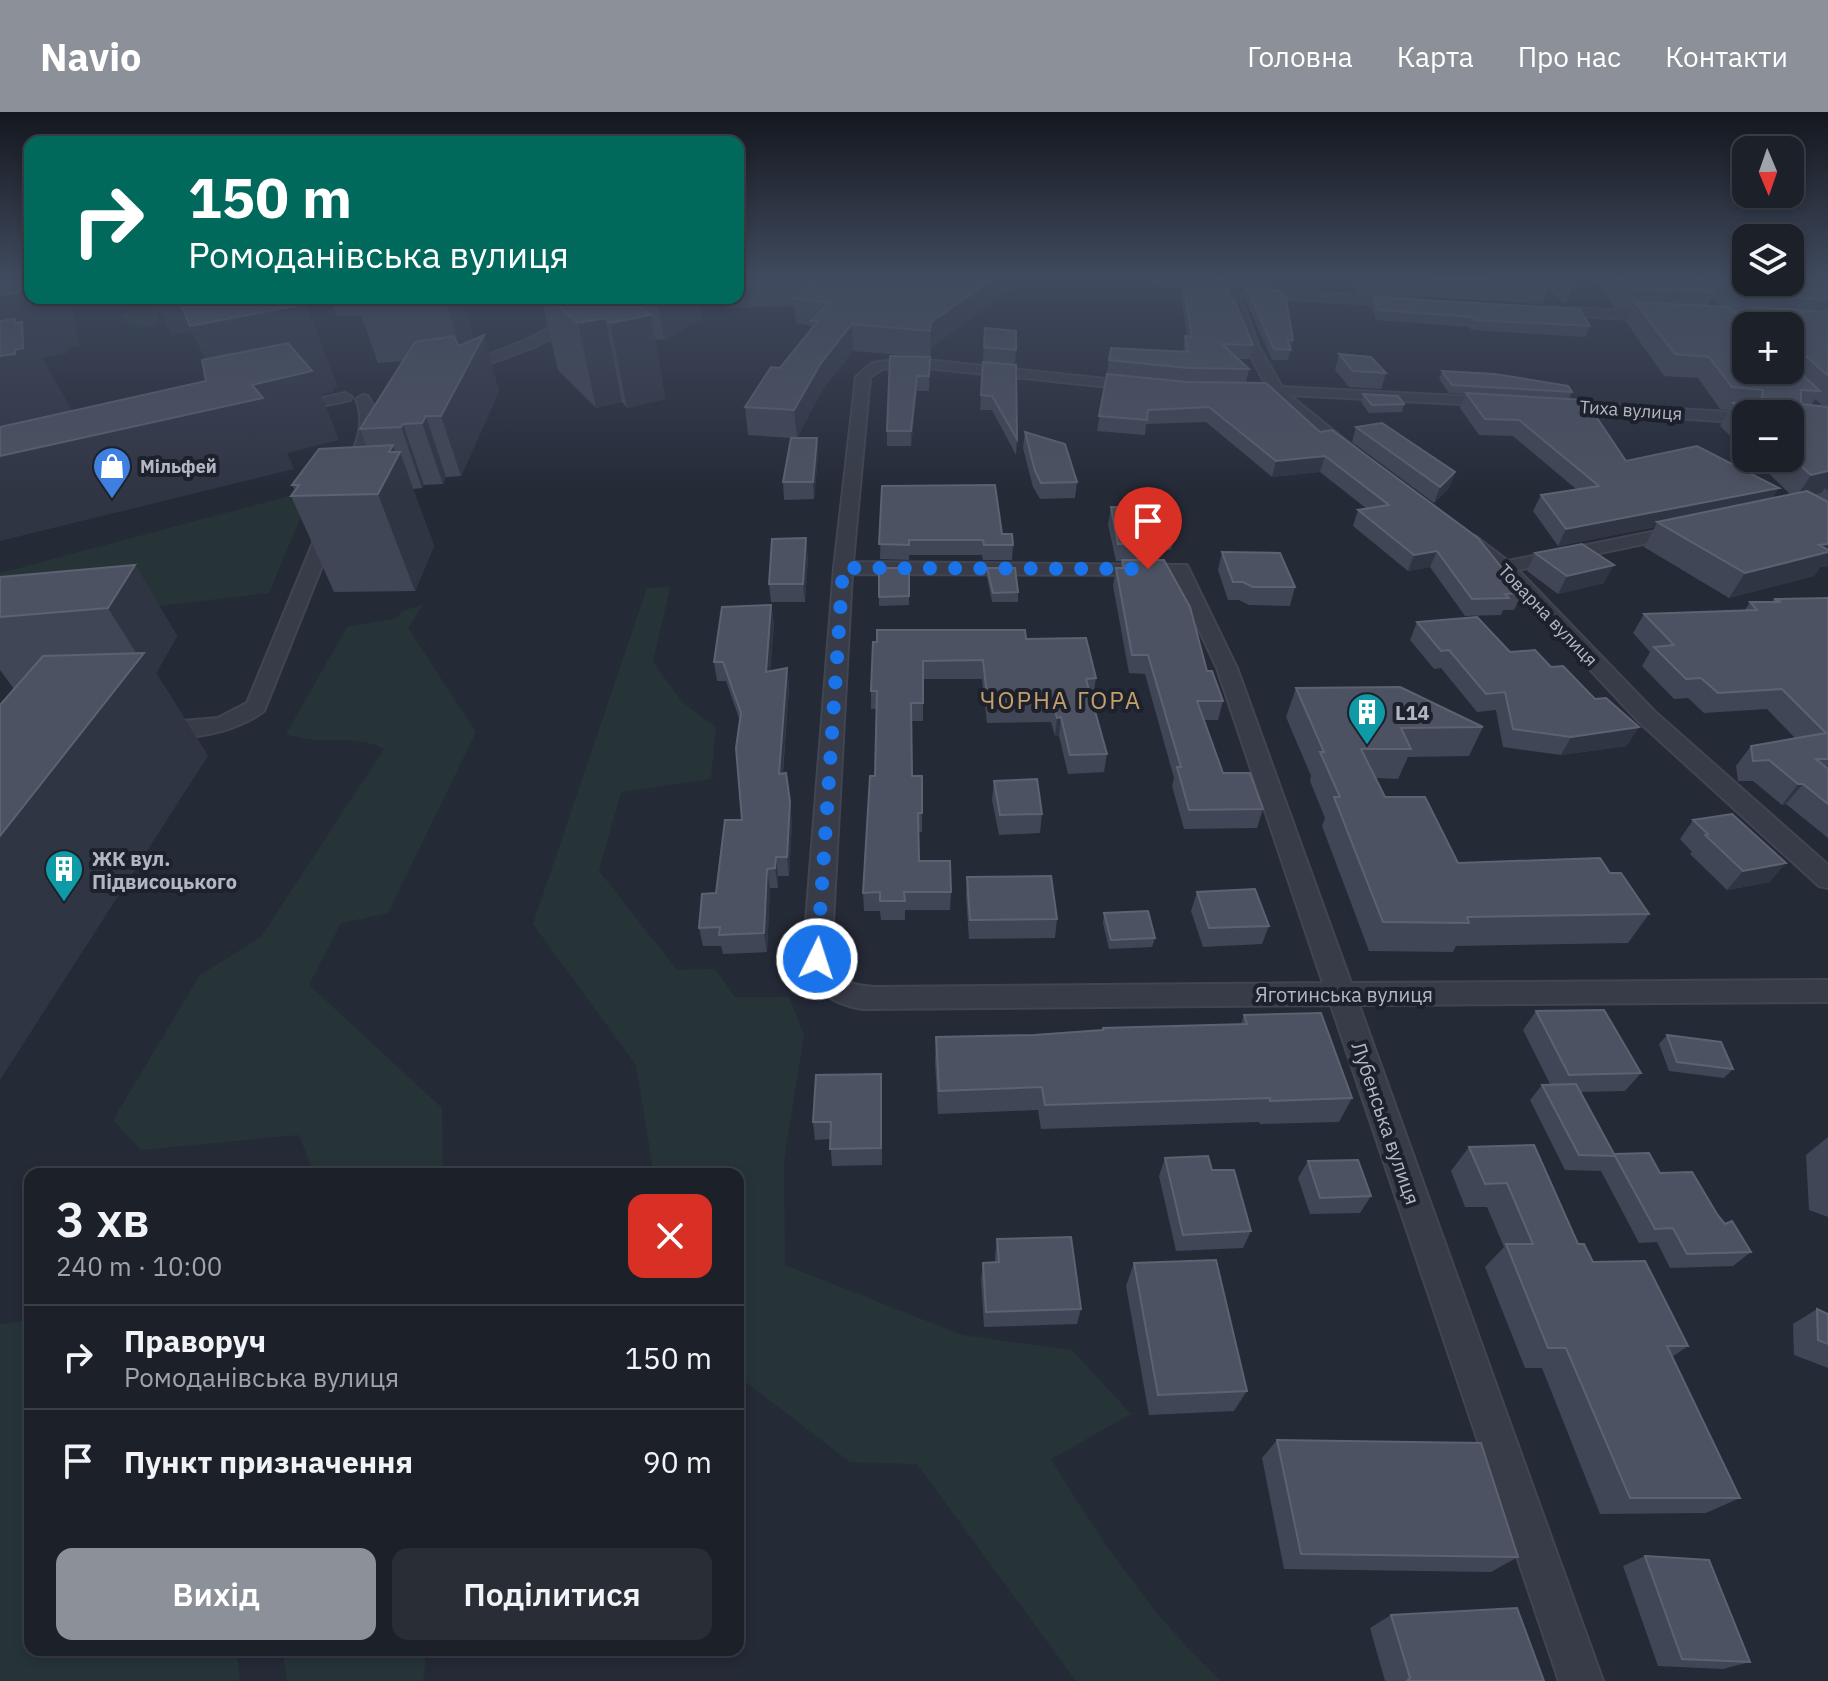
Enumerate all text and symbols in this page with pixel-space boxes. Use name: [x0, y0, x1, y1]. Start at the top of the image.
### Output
text: Navio: [40, 32, 142, 81]
text: Головна: [1247, 38, 1353, 75]
text: Карта: [1397, 38, 1474, 75]
text: Про нас: [1518, 38, 1621, 75]
text: Контакти: [1665, 38, 1788, 75]
north arrow: [1732, 136, 1804, 208]
map controls: [1732, 136, 1804, 472]
text: 150 m: [188, 161, 352, 233]
icon: right: [56, 168, 160, 272]
button: layers: [1732, 224, 1804, 296]
text: Ромоданівська вулиця: [188, 231, 569, 278]
button: +: [1732, 312, 1804, 384]
street label: Тиха вулиця: [1579, 395, 1683, 425]
button: −: [1732, 400, 1804, 472]
shop icon: Мільфей: [91, 445, 133, 500]
place label: Мільфей: [140, 455, 217, 478]
pin: [1114, 487, 1182, 569]
icon: arrive: [1126, 499, 1170, 543]
street label: Товарна вулиця: [1493, 559, 1603, 671]
district label: ЧОРНА ГОРА: [980, 684, 1142, 716]
building icon: L14: [1346, 691, 1388, 746]
place label: L14: [1395, 699, 1430, 726]
place label: ЖК вул. Підвисоцького: [92, 845, 237, 895]
building icon: ЖК вул. Підвисоцького: [43, 848, 85, 903]
position arrow: [775, 917, 859, 1001]
street label: Яготинська вулиця: [1255, 981, 1433, 1008]
street label: Лубенська вулиця: [1345, 1038, 1427, 1208]
text: 3 хв: [56, 1188, 150, 1250]
button: close: [628, 1194, 712, 1278]
text: 240 m · 10:00: [56, 1249, 222, 1283]
text: Праворуч: [124, 1321, 266, 1360]
icon: right: [56, 1335, 100, 1379]
text: 150 m: [625, 1338, 712, 1377]
text: Ромоданівська вулиця: [124, 1360, 399, 1394]
icon: arrive: [56, 1439, 100, 1483]
text: Пункт призначення: [124, 1442, 413, 1481]
text: 90 m: [643, 1442, 712, 1481]
button: Вихід: [56, 1548, 376, 1640]
button: Поділитися: [392, 1548, 712, 1640]

